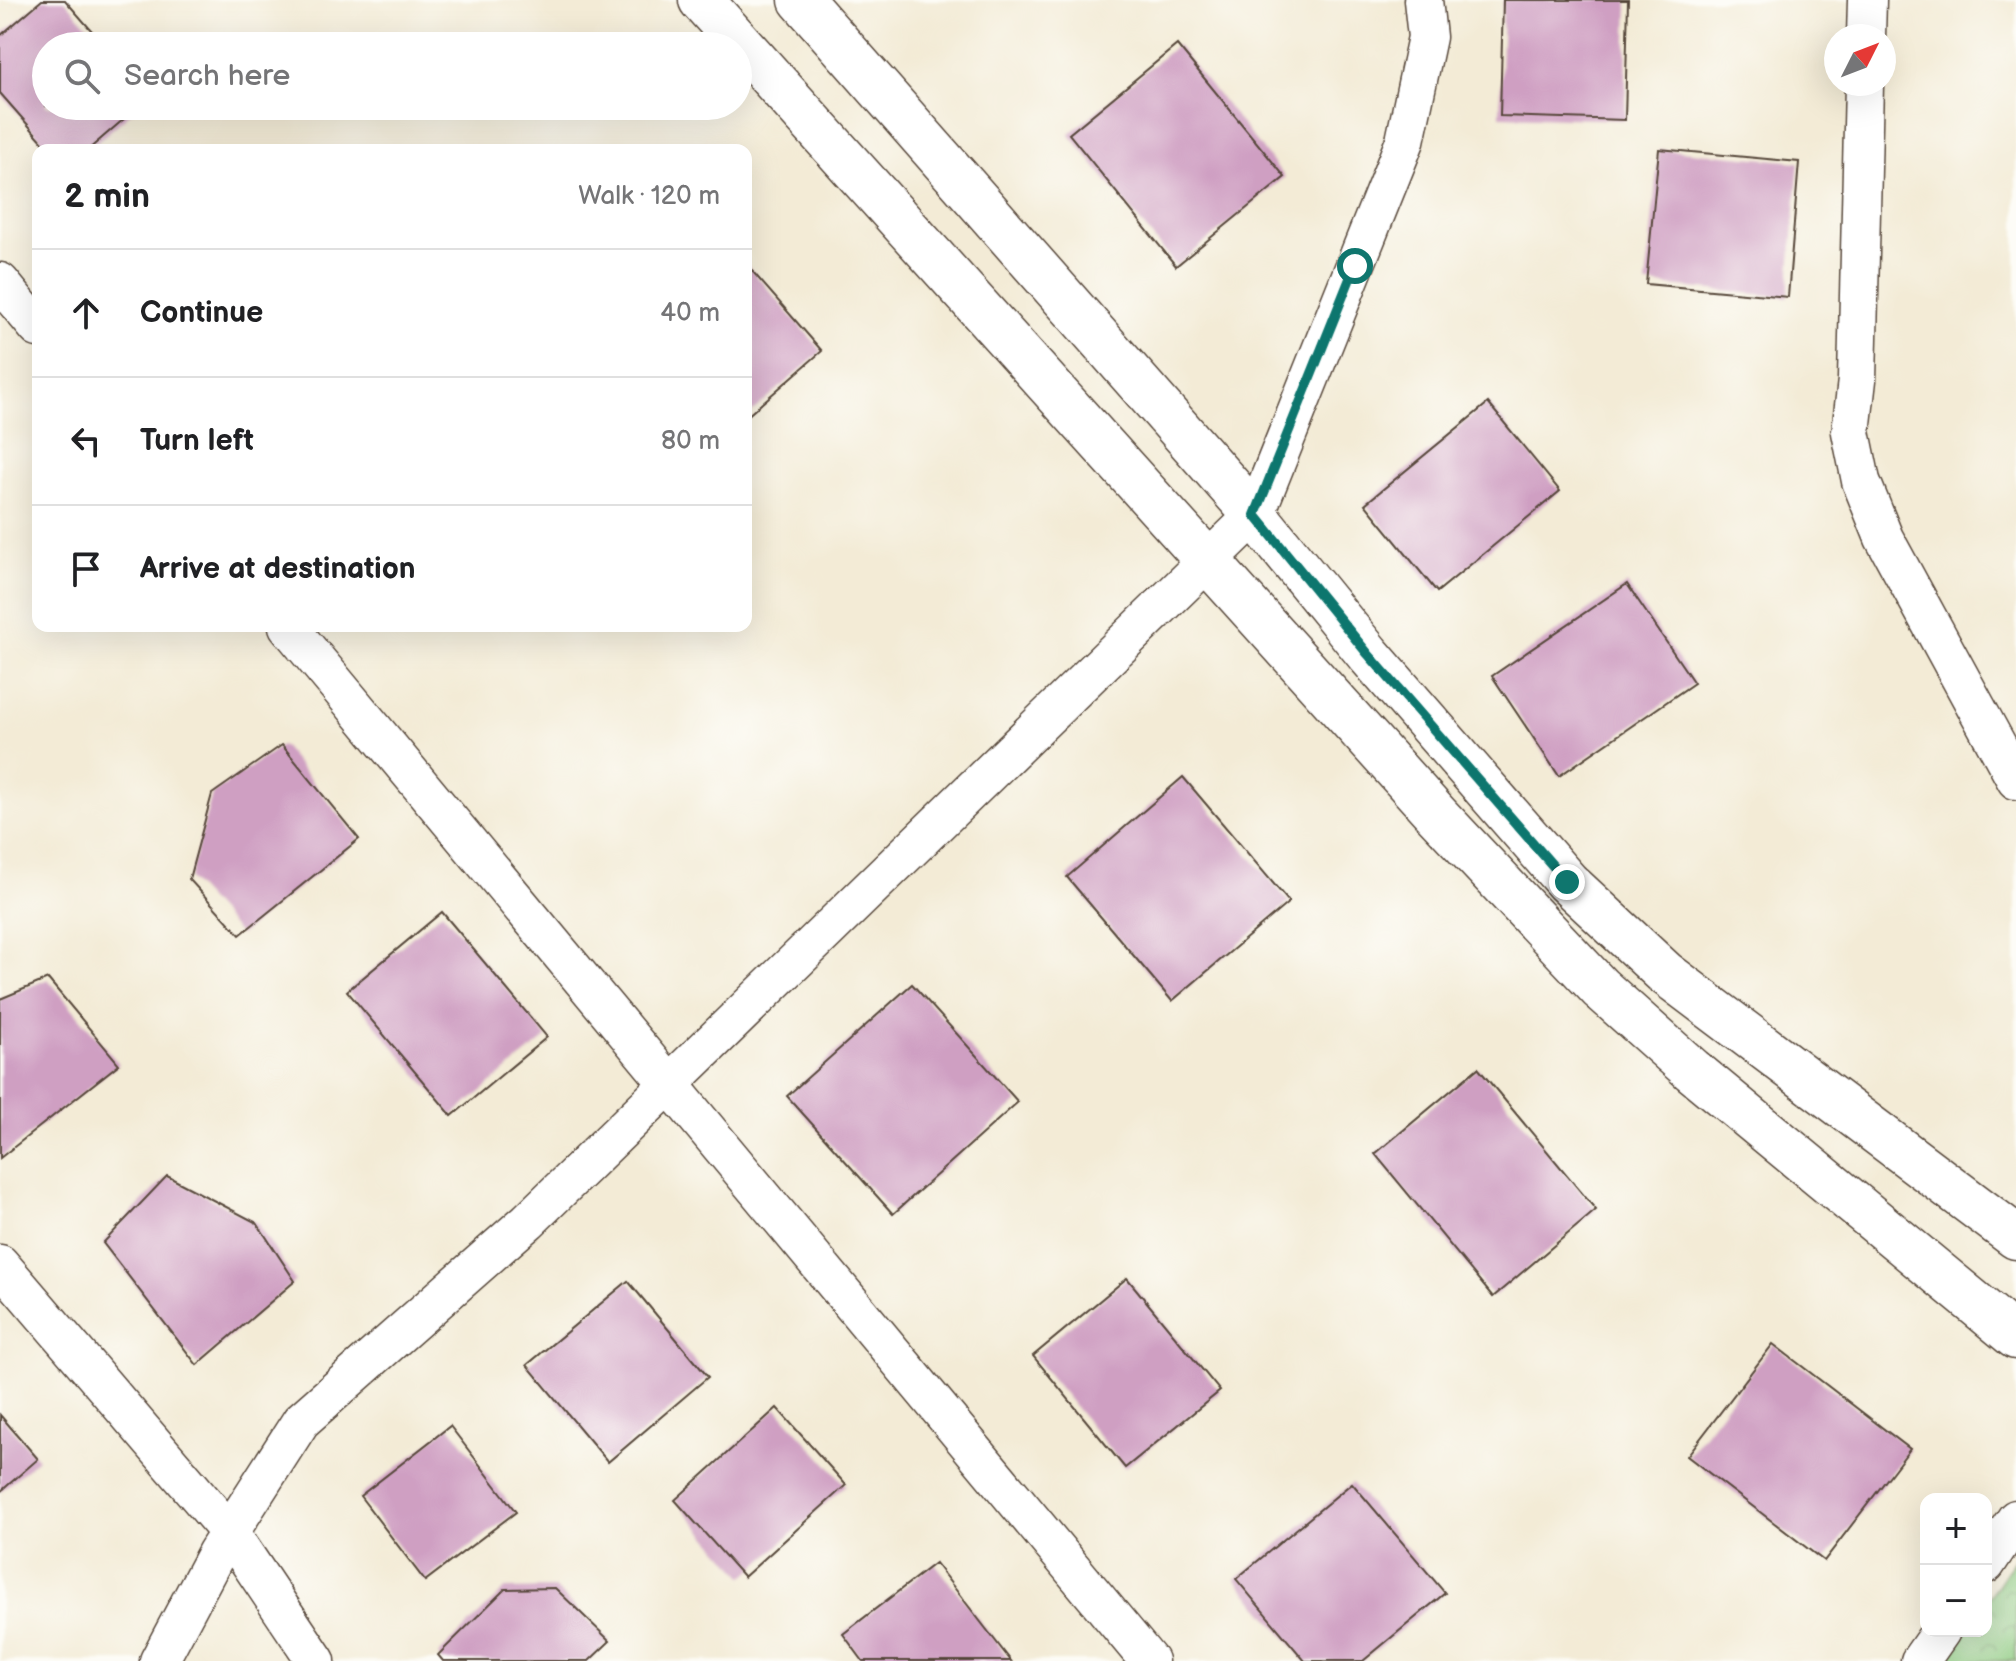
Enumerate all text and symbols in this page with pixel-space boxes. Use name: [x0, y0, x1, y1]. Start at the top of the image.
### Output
north arrow: [1824, 24, 1896, 96]
search box: [32, 32, 752, 120]
icon: search: [60, 54, 104, 98]
text: Search here: [124, 58, 290, 94]
text: 2 min: [64, 176, 150, 217]
text: Walk · 120 m: [578, 181, 720, 212]
route start: [1337, 248, 1373, 284]
icon: ahead: [64, 291, 108, 335]
text: Continue: [140, 295, 263, 331]
text: 40 m: [660, 298, 720, 329]
icon: left: [64, 419, 108, 463]
text: Turn left: [140, 423, 254, 459]
text: 80 m: [661, 426, 720, 457]
icon: arrive: [64, 547, 108, 591]
text: Arrive at destination: [140, 551, 416, 587]
route end: [1549, 864, 1585, 900]
map controls: [1920, 1493, 1992, 1637]
button: +: [1920, 1493, 1992, 1565]
button: −: [1920, 1565, 1992, 1637]

